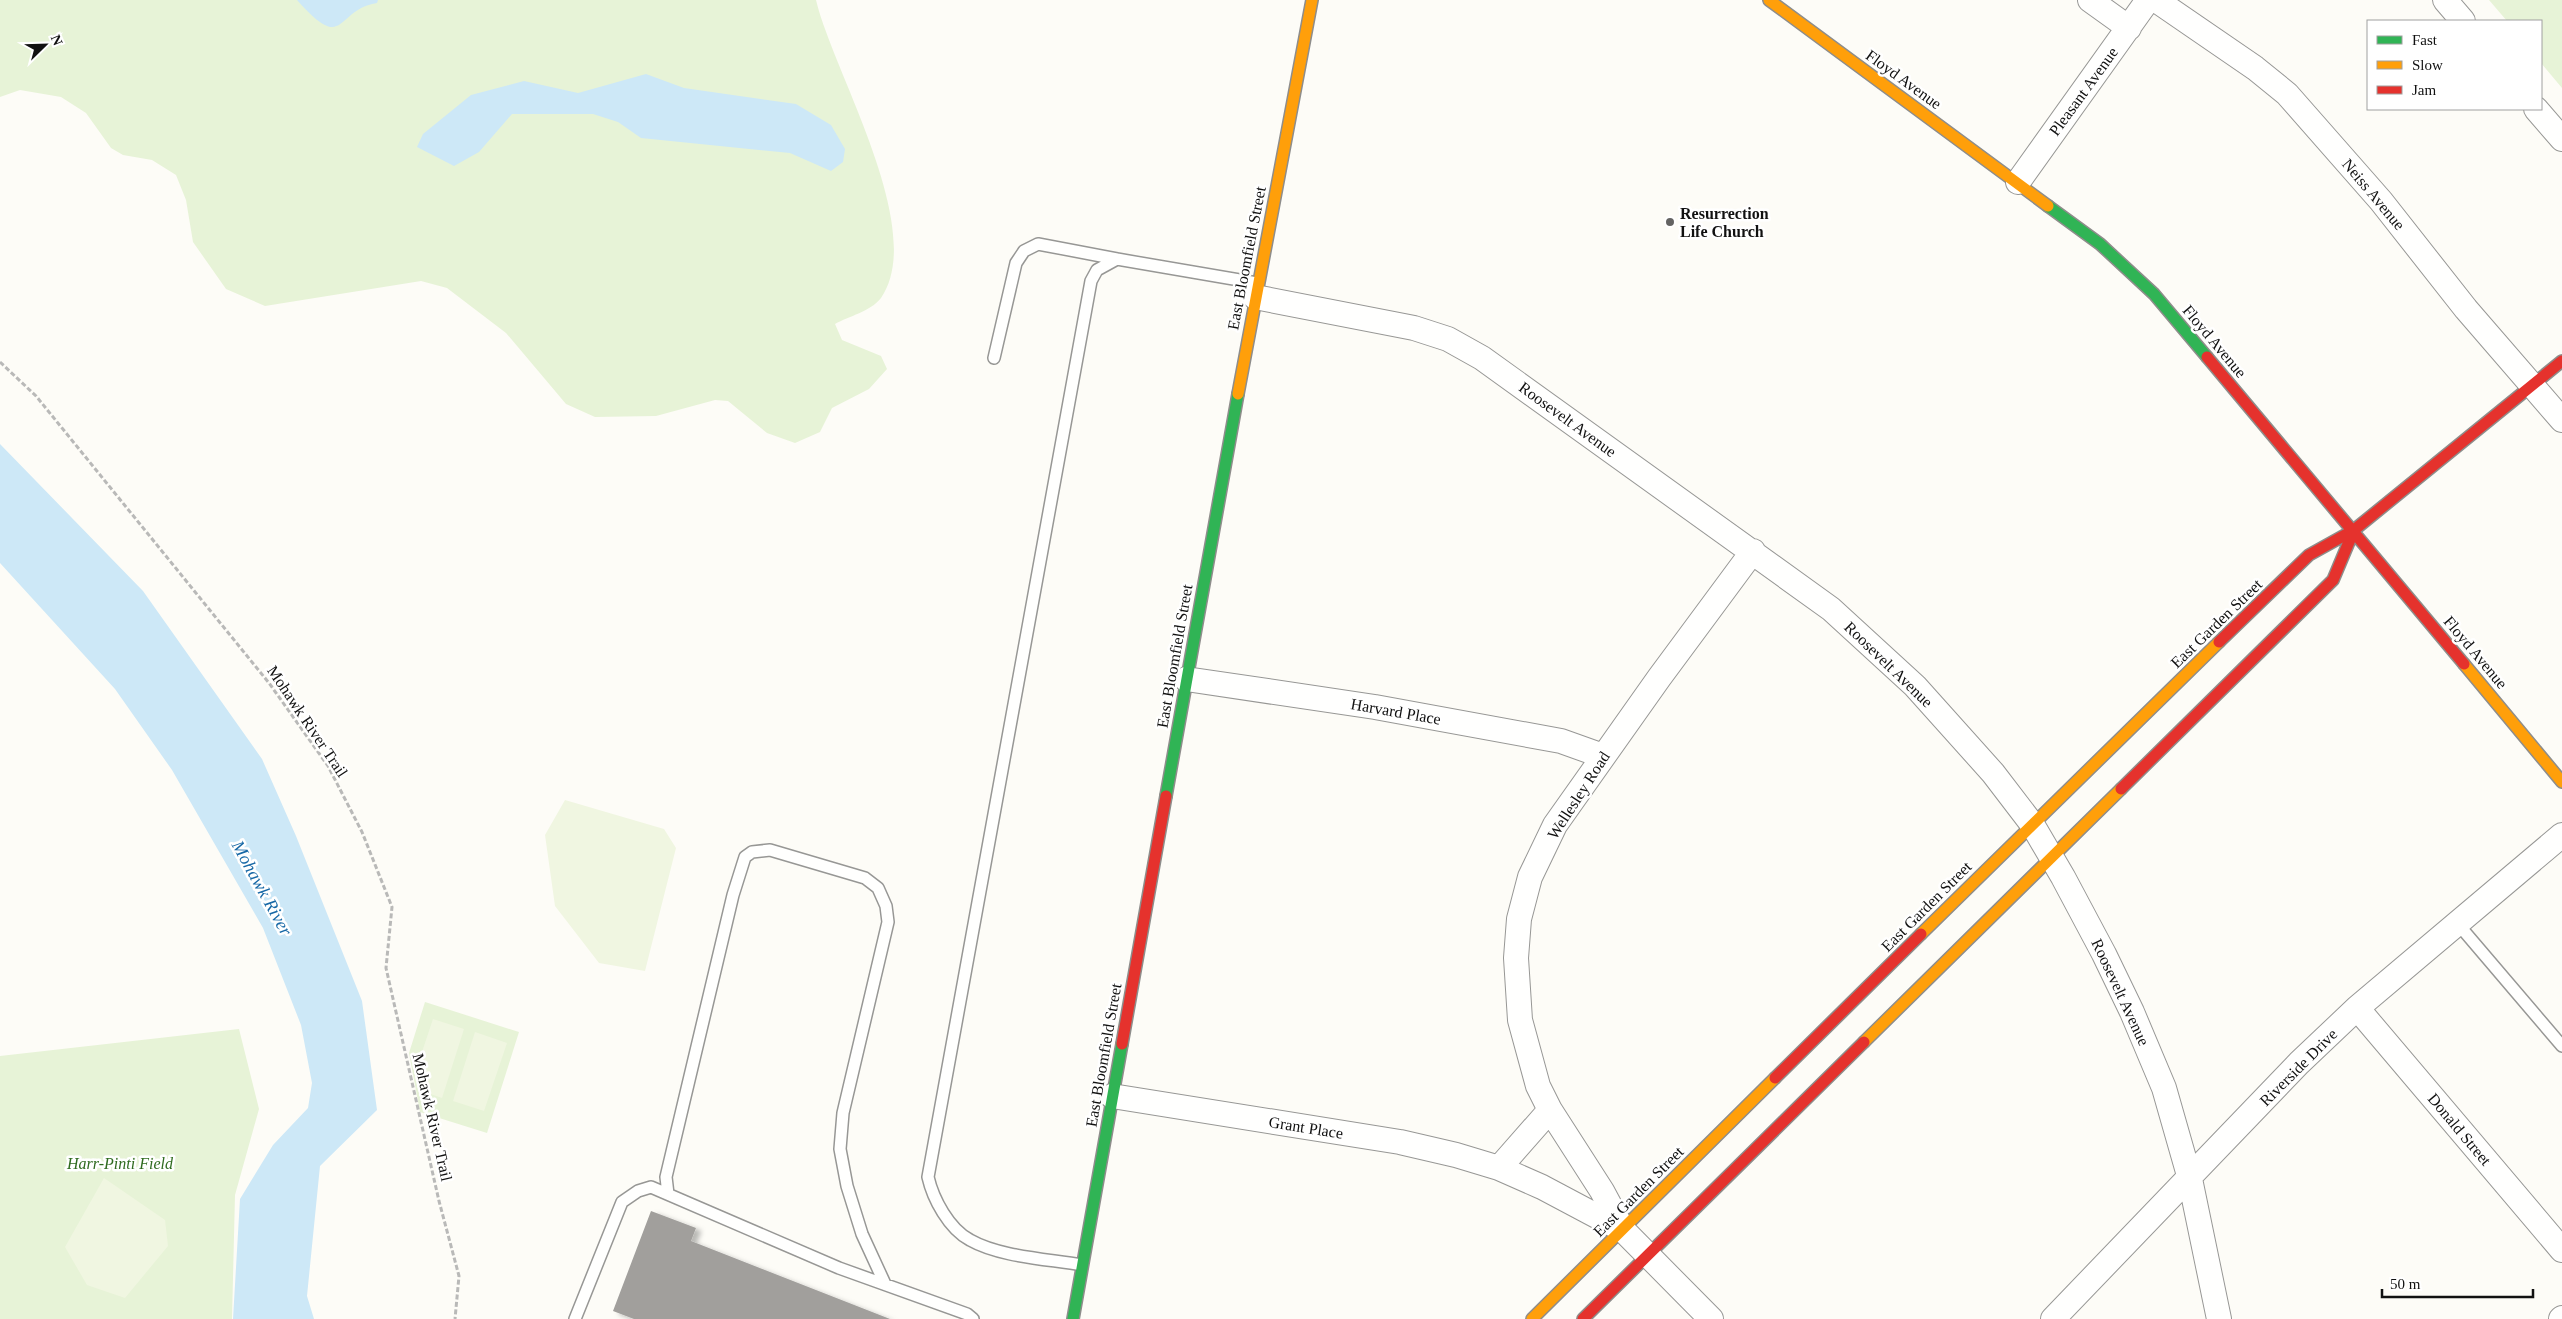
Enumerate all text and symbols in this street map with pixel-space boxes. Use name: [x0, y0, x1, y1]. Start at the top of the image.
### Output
north arrow: [20, 20, 70, 70]
legend: [2367, 20, 2542, 110]
text: Fast: [2412, 32, 2438, 48]
text: N: [48, 33, 65, 48]
street label: Pleasant Avenue: [2046, 44, 2121, 139]
street label: Floyd Avenue: [1862, 46, 1945, 113]
text: Slow: [2412, 57, 2443, 73]
text: Jam: [2412, 82, 2436, 98]
street label: Neiss Avenue: [2339, 155, 2408, 233]
street label: East Bloomfield Street: [1224, 184, 1269, 331]
place label: Resurrection Life Church: [1680, 205, 1769, 240]
marker: Resurrection Life Church: [1664, 216, 1676, 228]
street label: Floyd Avenue: [2179, 302, 2250, 382]
street label: Roosevelt Avenue: [1516, 379, 1619, 460]
street label: East Garden Street: [2167, 575, 2266, 671]
street label: East Bloomfield Street: [1153, 582, 1196, 729]
street label: Floyd Avenue: [2440, 613, 2511, 693]
street label: Roosevelt Avenue: [1841, 618, 1936, 711]
street label: Mohawk River Trail: [264, 662, 351, 781]
street label: Harvard Place: [1350, 695, 1442, 728]
street label: Wellesley Road: [1544, 749, 1614, 843]
water label: Mohawk River: [227, 836, 297, 940]
street label: East Garden Street: [1878, 858, 1975, 955]
street label: Roosevelt Avenue: [2088, 936, 2153, 1048]
street label: East Bloomfield Street: [1082, 981, 1125, 1128]
street label: Riverside Drive: [2256, 1025, 2340, 1109]
street label: Mohawk River Trail: [410, 1052, 456, 1183]
street label: Donald Street: [2425, 1090, 2495, 1169]
street label: Grant Place: [1268, 1113, 1344, 1142]
street label: East Garden Street: [1590, 1143, 1687, 1240]
park label: Harr-Pinti Field: [66, 1155, 174, 1172]
scale bar: [2382, 1266, 2533, 1298]
text: 50 m: [2390, 1276, 2421, 1292]

